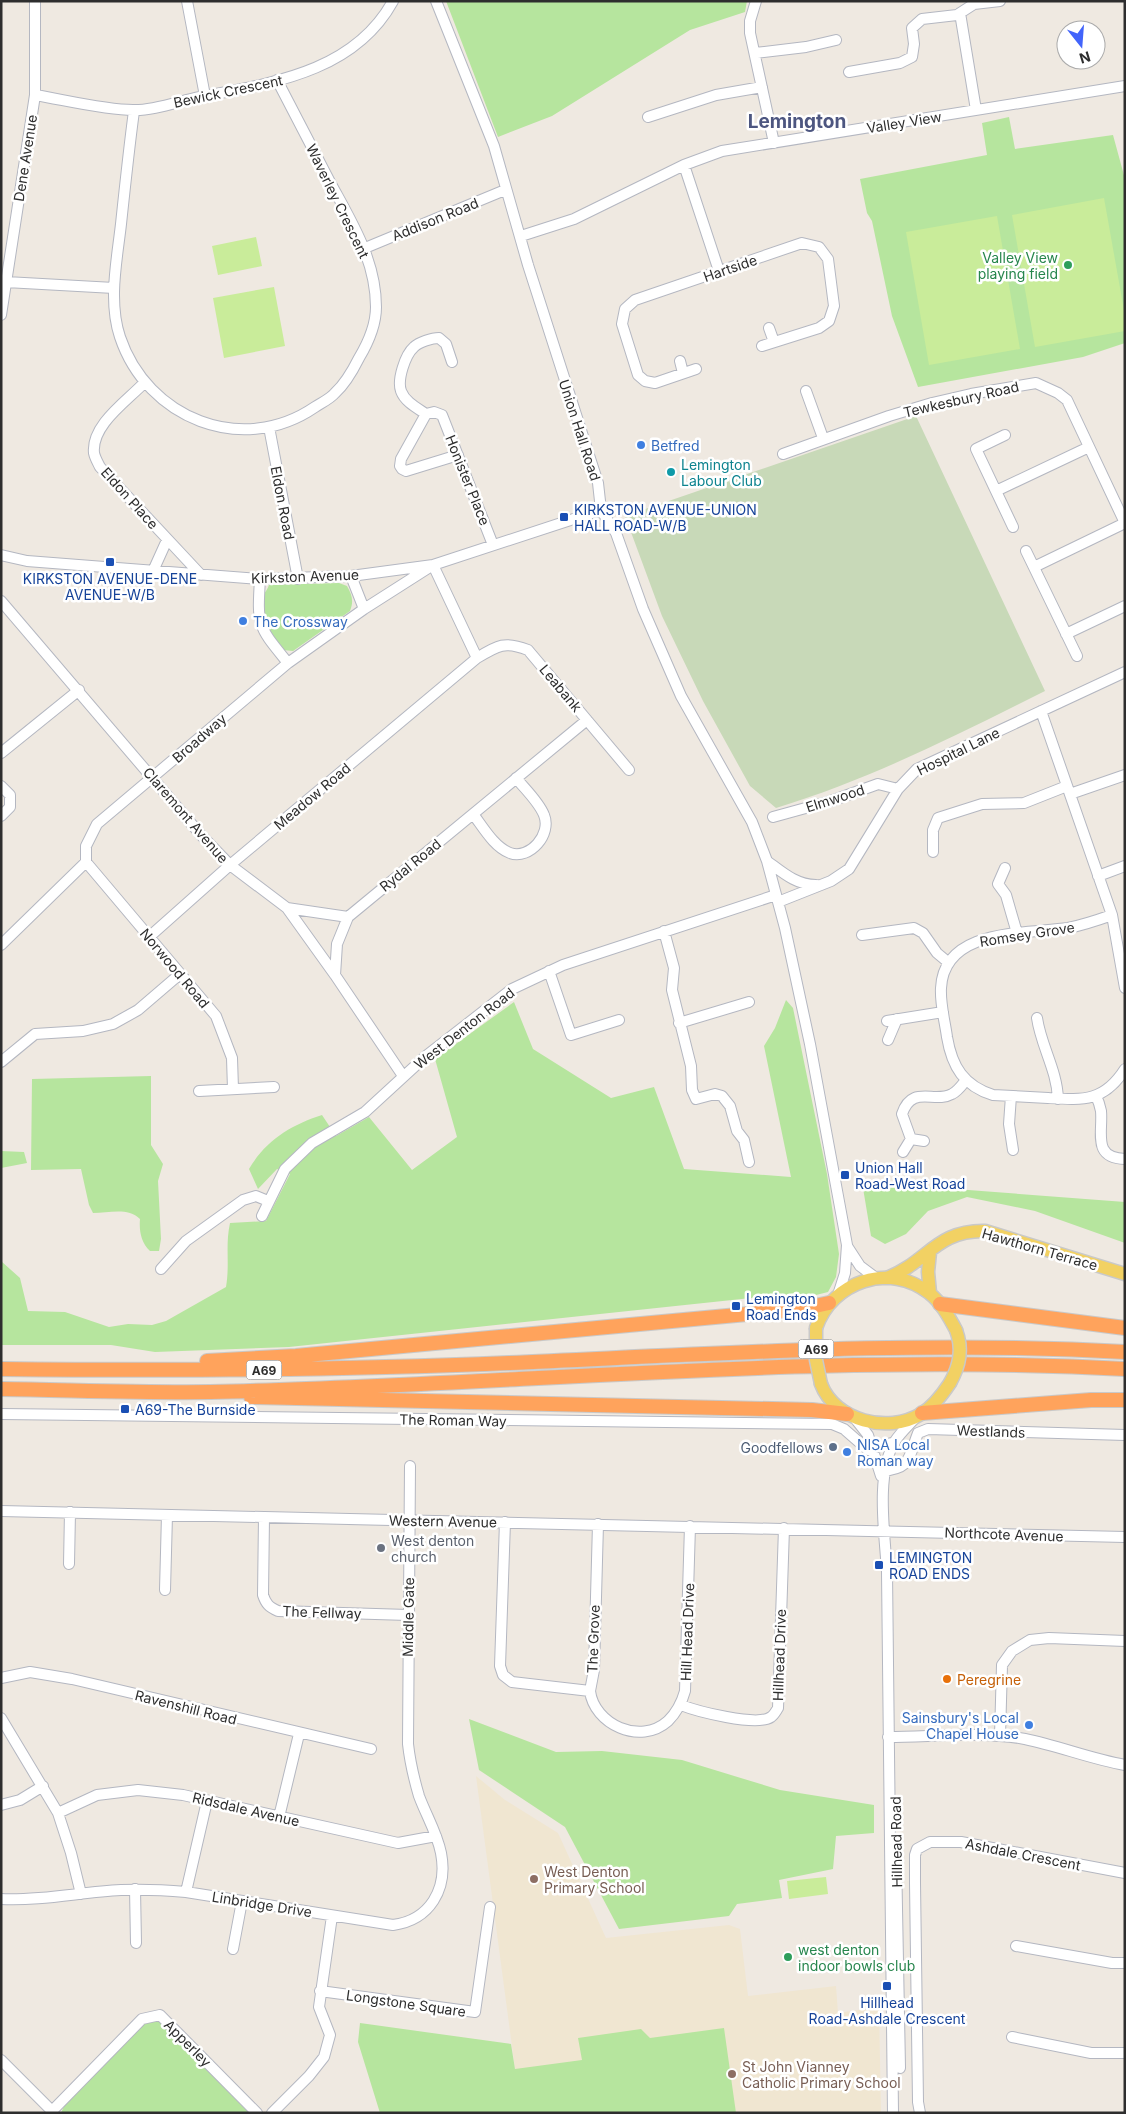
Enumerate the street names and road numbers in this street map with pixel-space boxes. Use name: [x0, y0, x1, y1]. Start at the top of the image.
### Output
street label: Bewick Crescent: [172, 71, 285, 111]
street label: Valley View: [865, 108, 943, 136]
street label: Dene Avenue: [10, 113, 40, 203]
street label: Waverley Crescent: [303, 141, 373, 261]
street label: Addison Road: [389, 194, 481, 244]
street label: Hartside: [701, 251, 759, 285]
street label: Union Hall Road: [556, 377, 604, 483]
street label: Tewkesbury Road: [902, 377, 1020, 421]
street label: Honister Place: [442, 432, 494, 528]
street label: Eldon Place: [98, 464, 162, 532]
street label: Eldon Road: [268, 465, 298, 541]
street label: Kirkston Avenue: [251, 566, 359, 586]
street label: Leabank: [536, 661, 586, 715]
street label: Broadway: [168, 710, 230, 766]
street label: Hospital Lane: [914, 724, 1002, 778]
street label: Meadow Road: [270, 759, 354, 833]
street label: Claremont Avenue: [140, 764, 232, 866]
street label: Elmwood: [804, 781, 866, 815]
street label: Rydal Road: [376, 835, 444, 895]
street label: Romsey Grove: [978, 918, 1076, 950]
street label: Norwood Road: [137, 925, 213, 1011]
street label: West Denton Road: [410, 984, 518, 1072]
street label: Hawthorn Terrace: [980, 1224, 1100, 1274]
road number: A69: [798, 1340, 834, 1358]
road number: A69: [246, 1360, 282, 1380]
street label: The Roman Way: [399, 1411, 507, 1429]
street label: Westlands: [956, 1421, 1026, 1441]
street label: Western Avenue: [389, 1512, 497, 1530]
street label: Northcote Avenue: [944, 1523, 1064, 1545]
street label: Middle Gate: [399, 1577, 417, 1657]
street label: Hill Head Drive: [677, 1583, 697, 1681]
street label: The Fellway: [282, 1602, 362, 1622]
street label: The Grove: [583, 1604, 603, 1674]
street label: Hillhead Drive: [769, 1609, 789, 1701]
street label: Ravenshill Road: [133, 1686, 239, 1728]
street label: Ridsdale Avenue: [191, 1788, 301, 1830]
street label: Hillhead Road: [887, 1796, 905, 1888]
street label: Ashdale Crescent: [964, 1834, 1082, 1874]
street label: Linbridge Drive: [211, 1888, 313, 1920]
street label: Longstone Square: [345, 1986, 467, 2020]
street label: Apperley: [161, 2016, 215, 2070]

